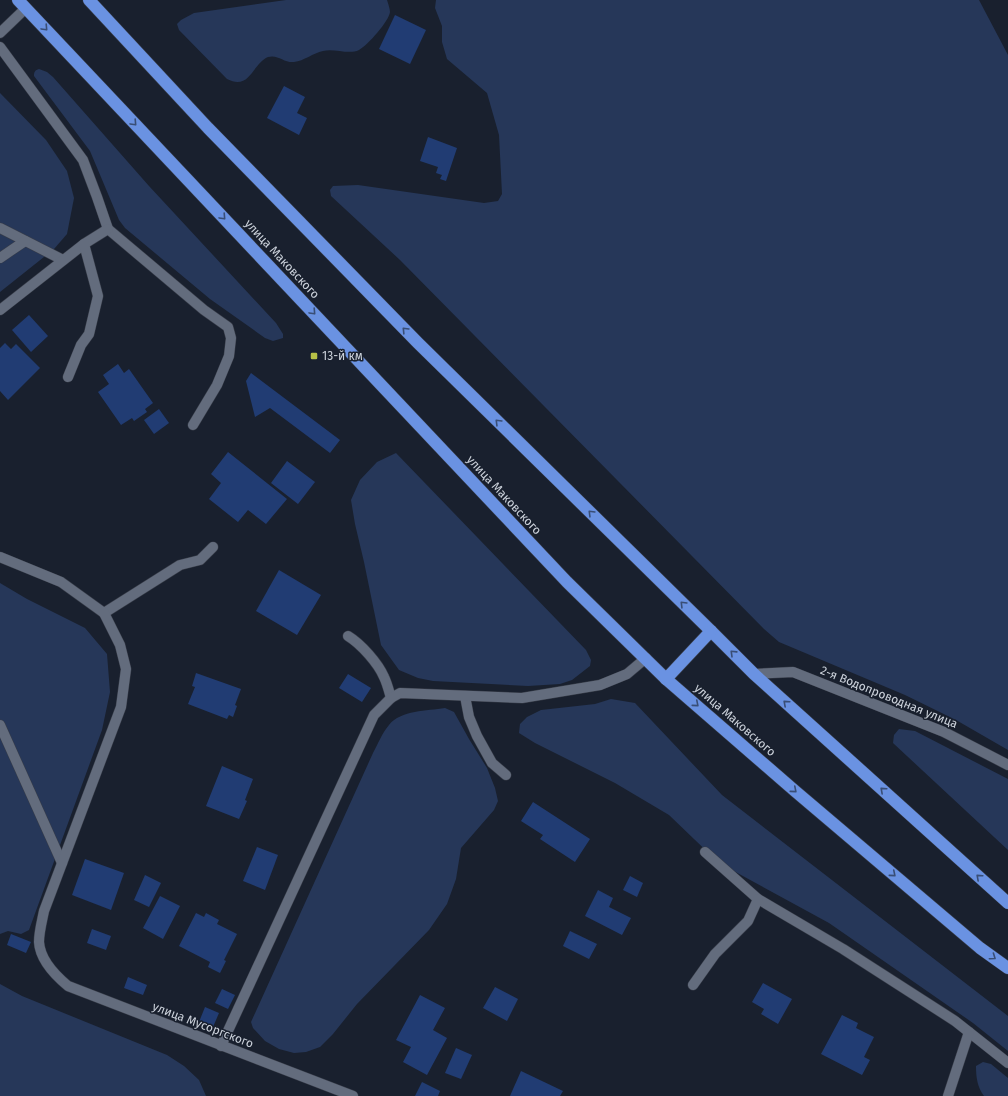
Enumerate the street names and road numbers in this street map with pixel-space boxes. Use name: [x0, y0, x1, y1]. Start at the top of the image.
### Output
street label: улица Маковского: [242, 217, 322, 301]
street label: улица Маковского: [464, 453, 544, 537]
street label: 2-я Водопроводная улица: [818, 663, 960, 731]
street label: улица Маковского: [692, 681, 778, 759]
street label: улица Мусоргского: [151, 999, 255, 1051]

